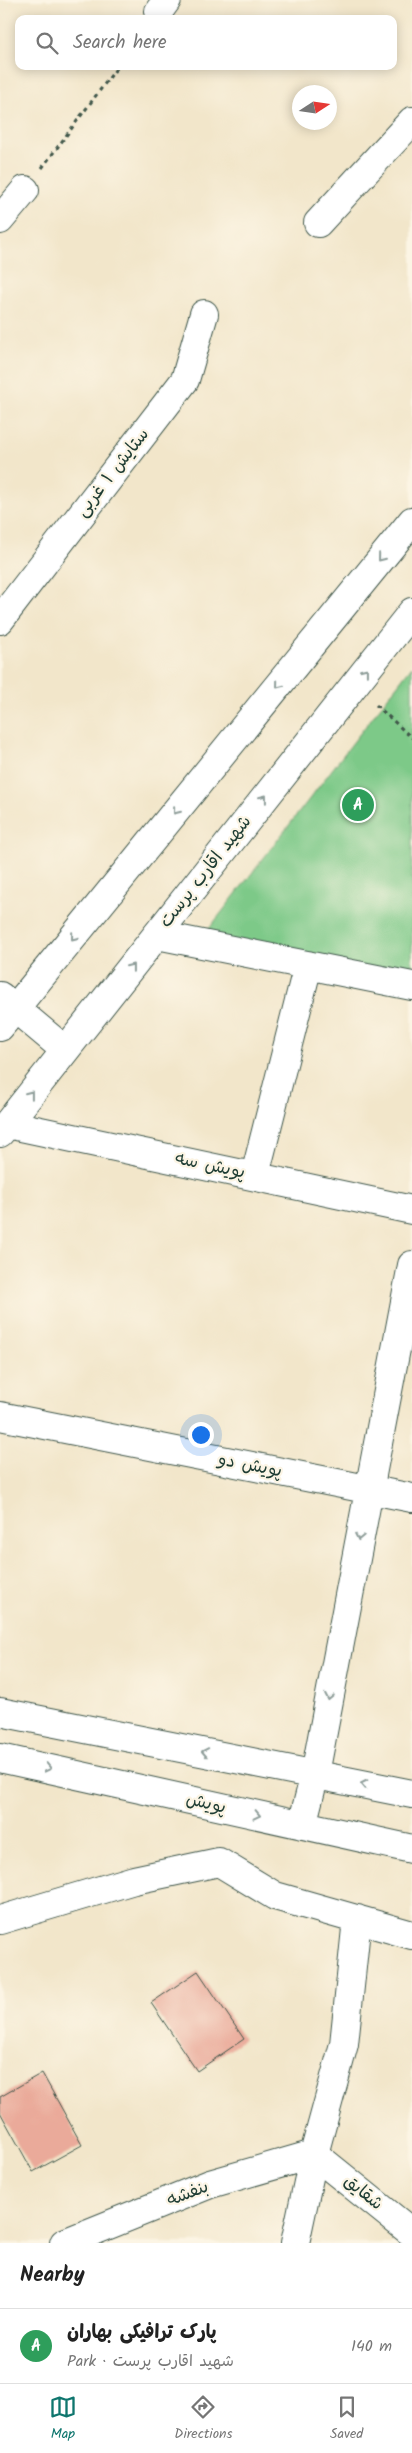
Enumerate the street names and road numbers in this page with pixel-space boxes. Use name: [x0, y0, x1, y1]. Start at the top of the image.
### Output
street label: ستایش ۱ غربی: [69, 422, 157, 524]
street label: شهید اقارب پرست: [153, 809, 259, 935]
street label: پویش سه: [172, 1144, 248, 1188]
street label: پویش دو: [214, 1445, 285, 1486]
street label: پویش: [183, 1785, 229, 1823]
street label: شقایق: [337, 2168, 389, 2218]
street label: بنفشه: [163, 2173, 213, 2215]

